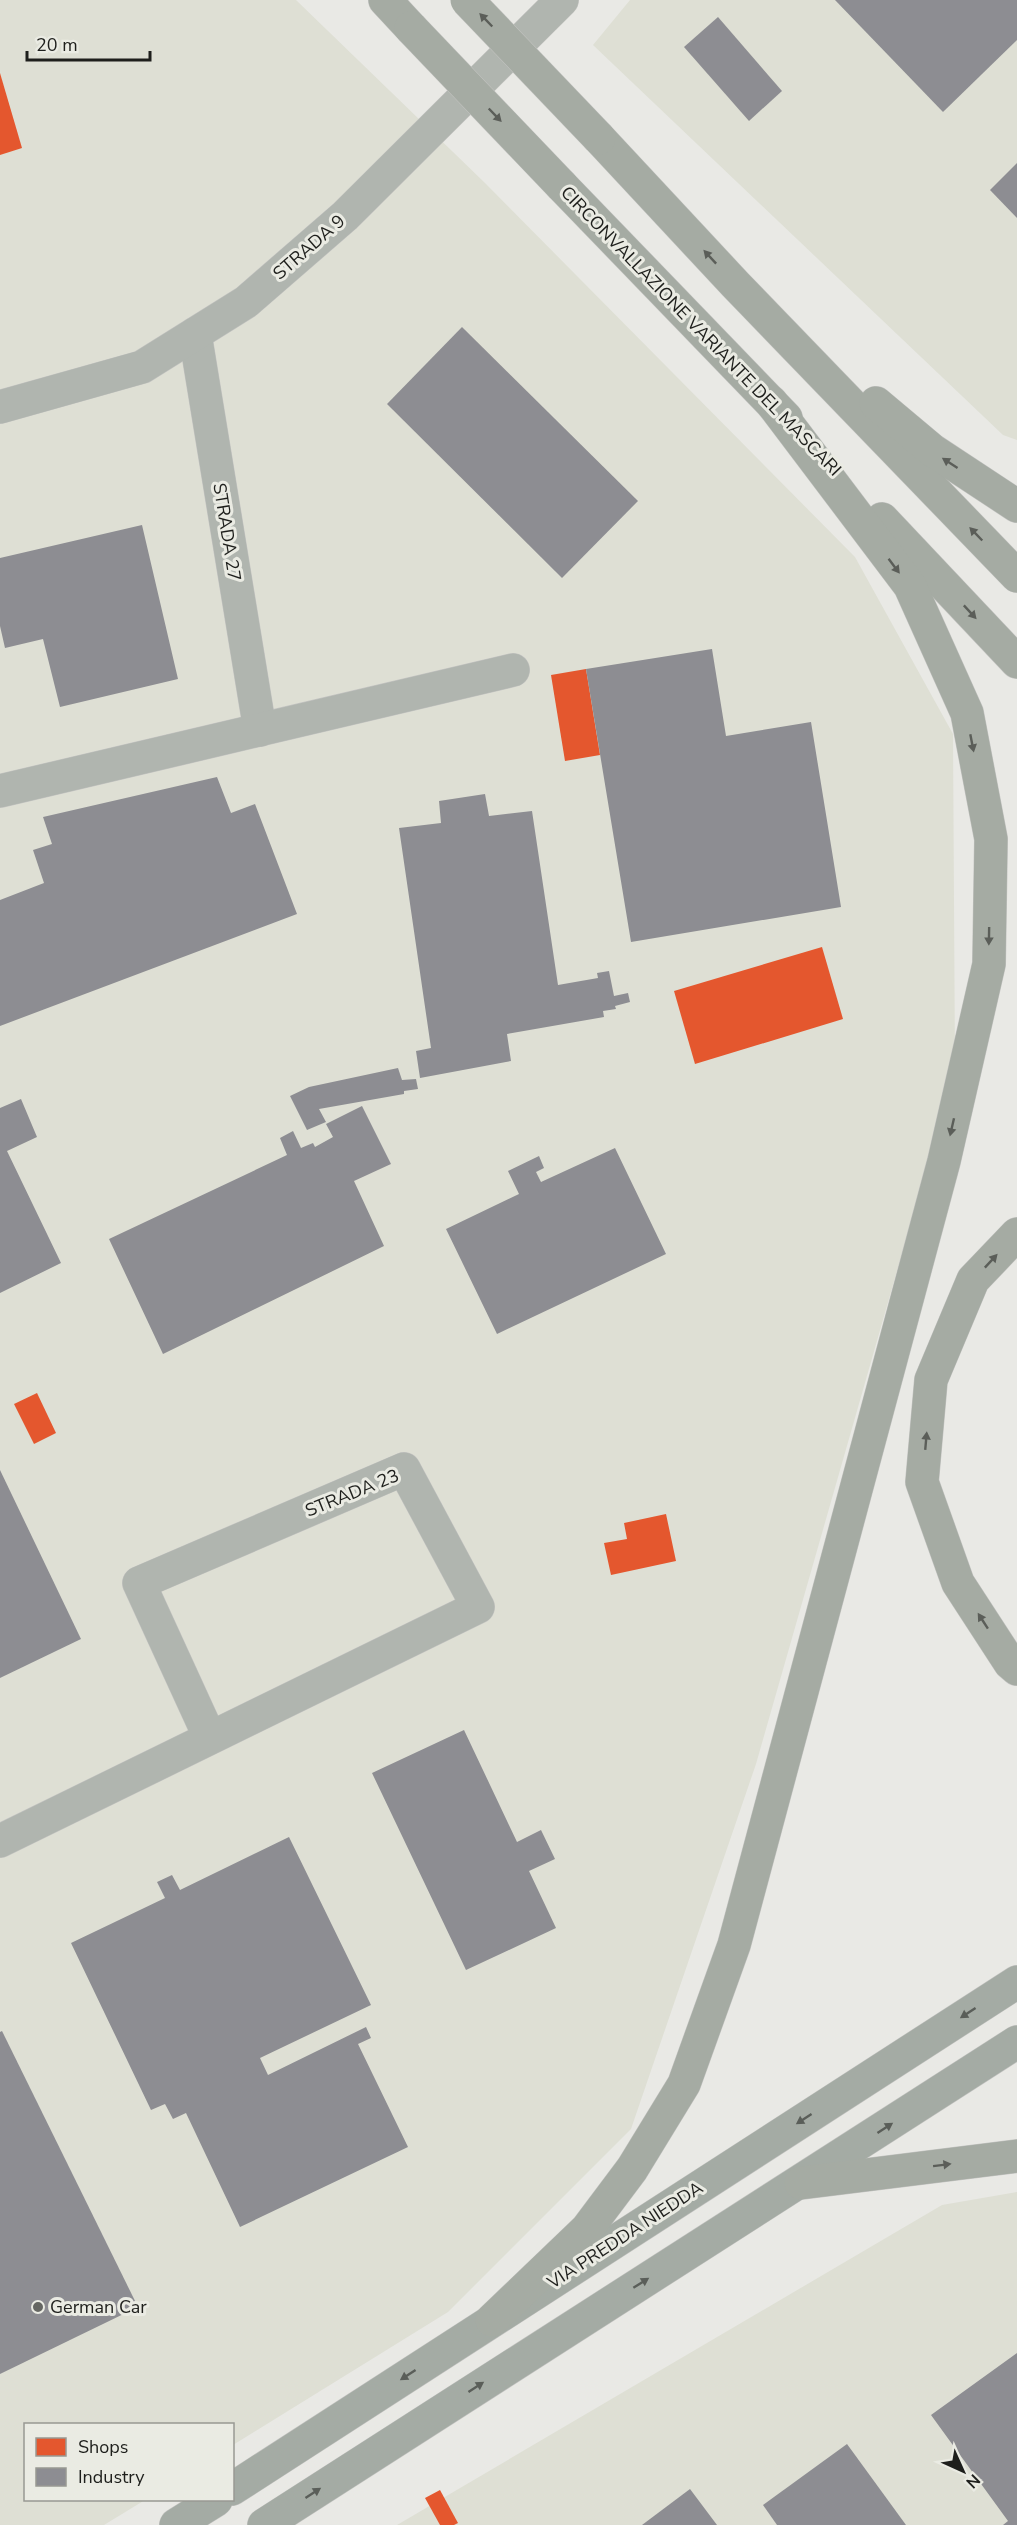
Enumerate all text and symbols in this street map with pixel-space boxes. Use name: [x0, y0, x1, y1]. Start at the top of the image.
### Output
one-way arrow: [480, 13, 493, 28]
scale bar: [27, 24, 150, 62]
text: 20 m: [36, 33, 78, 57]
one-way arrow: [487, 108, 501, 122]
street label: CIRCONVALLAZIONE VARIANTE DEL MASCARI: [555, 181, 847, 481]
street label: STRADA 9: [268, 209, 350, 285]
one-way arrow: [703, 250, 717, 265]
one-way arrow: [942, 457, 959, 468]
street label: STRADA 27: [207, 481, 247, 583]
one-way arrow: [970, 528, 984, 542]
one-way arrow: [888, 558, 901, 574]
one-way arrow: [963, 604, 976, 619]
one-way arrow: [968, 734, 977, 753]
one-way arrow: [984, 927, 994, 946]
one-way arrow: [946, 1118, 956, 1136]
one-way arrow: [984, 1254, 998, 1269]
one-way arrow: [921, 1431, 931, 1450]
street label: STRADA 23: [302, 1463, 402, 1523]
one-way arrow: [978, 1613, 989, 1630]
one-way arrow: [960, 2008, 976, 2019]
one-way arrow: [796, 2114, 812, 2125]
one-way arrow: [877, 2123, 893, 2134]
one-way arrow: [933, 2160, 952, 2170]
street label: VIA PREDDA NIEDDA: [542, 2176, 707, 2295]
one-way arrow: [633, 2278, 649, 2289]
place label: German Car: [50, 2295, 147, 2319]
marker: German Car: [31, 2300, 45, 2314]
one-way arrow: [400, 2369, 416, 2380]
one-way arrow: [468, 2381, 484, 2393]
legend: [24, 2423, 234, 2501]
text: Shops: [78, 2435, 128, 2459]
north arrow: [933, 2441, 993, 2501]
text: Industry: [78, 2465, 145, 2489]
text: N: [961, 2469, 985, 2493]
one-way arrow: [305, 2488, 321, 2499]

